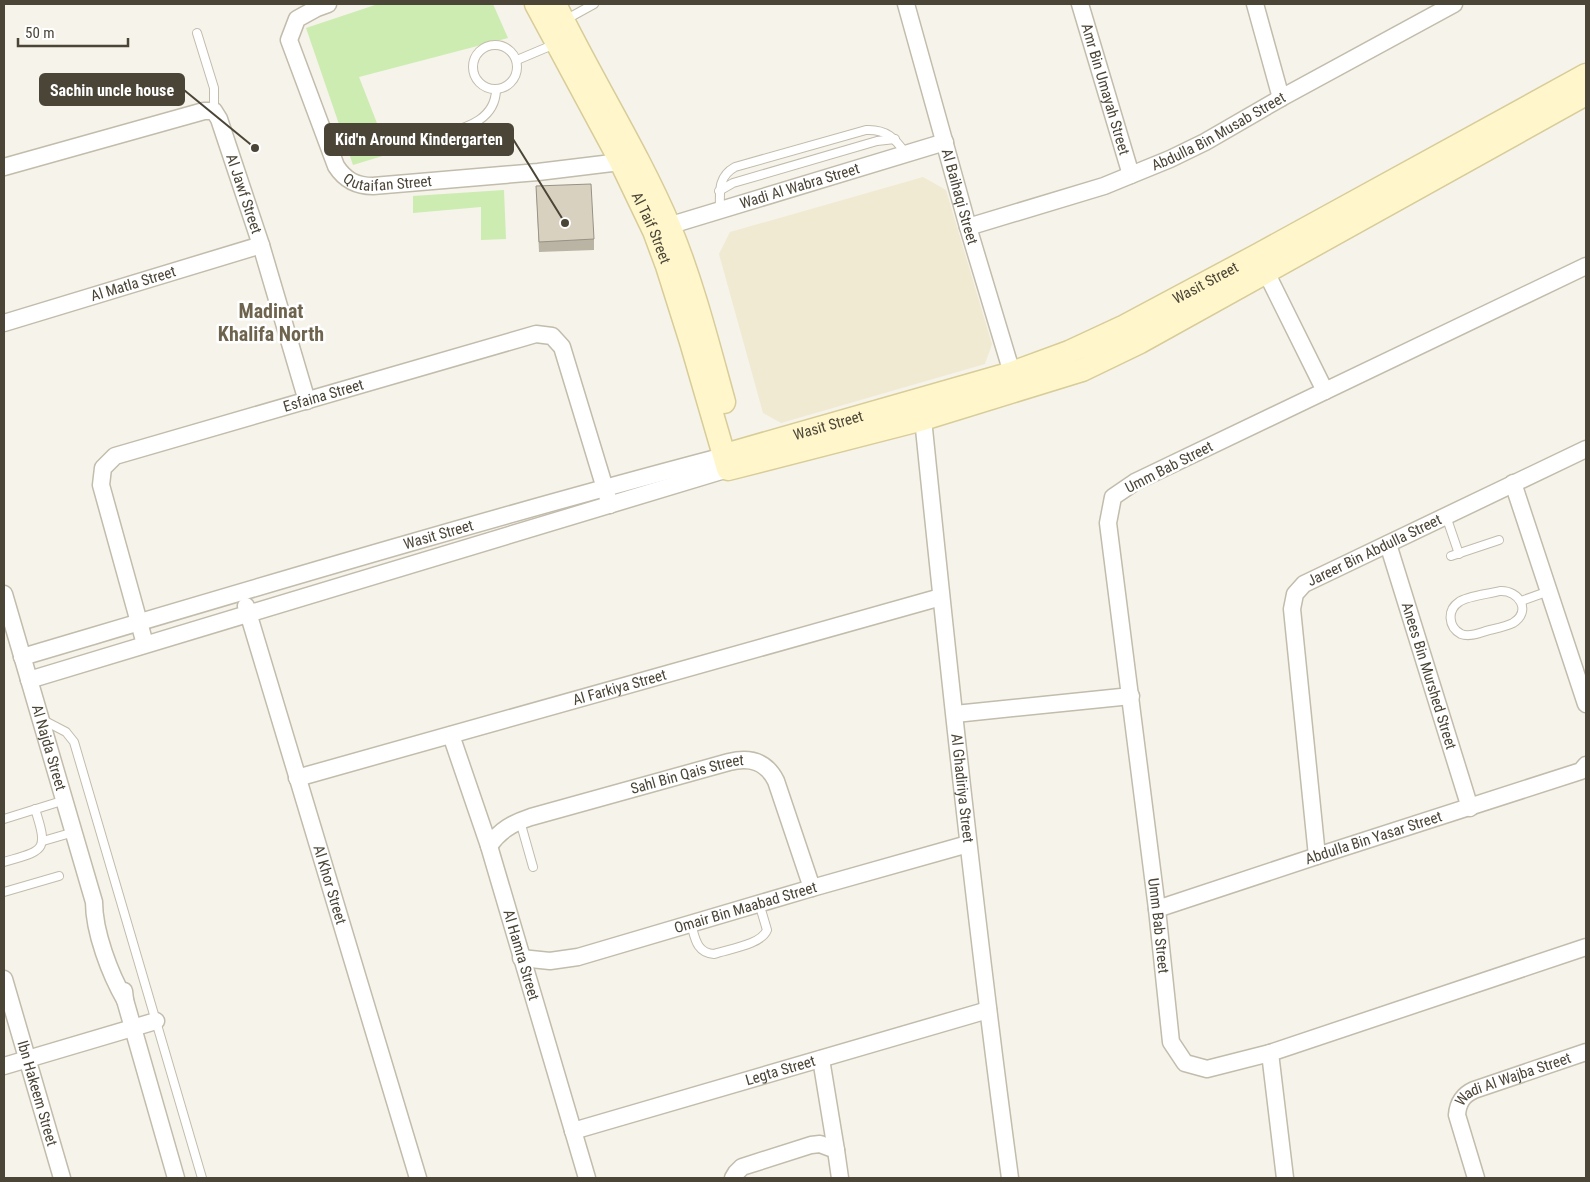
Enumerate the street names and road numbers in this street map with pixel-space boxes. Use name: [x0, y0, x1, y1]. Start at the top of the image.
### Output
street label: Amr Bin Umayah Street: [1077, 21, 1134, 157]
street label: Abdulla Bin Musab Street: [1149, 88, 1288, 175]
street label: Al Baihaqi Street: [938, 147, 982, 247]
street label: Al Jawf Street: [222, 152, 266, 236]
street label: Wadi Al Wabra Street: [738, 159, 862, 213]
street label: Qutaifan Street: [340, 169, 433, 195]
street label: Al Taif Street: [628, 189, 674, 266]
street label: Wasit Street: [1170, 258, 1241, 308]
street label: Al Matla Street: [89, 262, 178, 305]
street label: Esfaina Street: [281, 375, 366, 416]
street label: Wasit Street: [791, 407, 865, 444]
street label: Umm Bab Street: [1122, 437, 1216, 497]
street label: Jareer Bin Abdulla Street: [1304, 510, 1444, 590]
street label: Wasit Street: [401, 516, 475, 553]
street label: Anees Bin Murshed Street: [1398, 600, 1460, 752]
street label: Al Farkiya Street: [571, 666, 668, 709]
street label: Al Najda Street: [28, 702, 70, 793]
street label: Al Ghadiriya Street: [947, 733, 977, 844]
street label: Sahl Bin Qais Street: [628, 751, 744, 798]
street label: Abdulla Bin Yasar Street: [1303, 807, 1444, 868]
street label: Al Khor Street: [309, 843, 350, 926]
street label: Umm Bab Street: [1144, 877, 1173, 974]
street label: Omair Bin Maabad Street: [672, 878, 819, 937]
street label: Al Hamra Street: [499, 908, 543, 1002]
street label: Ibn Hakeem Street: [13, 1038, 61, 1148]
street label: Wadi Al Wajba Street: [1451, 1049, 1573, 1109]
street label: Legta Street: [743, 1052, 817, 1089]

